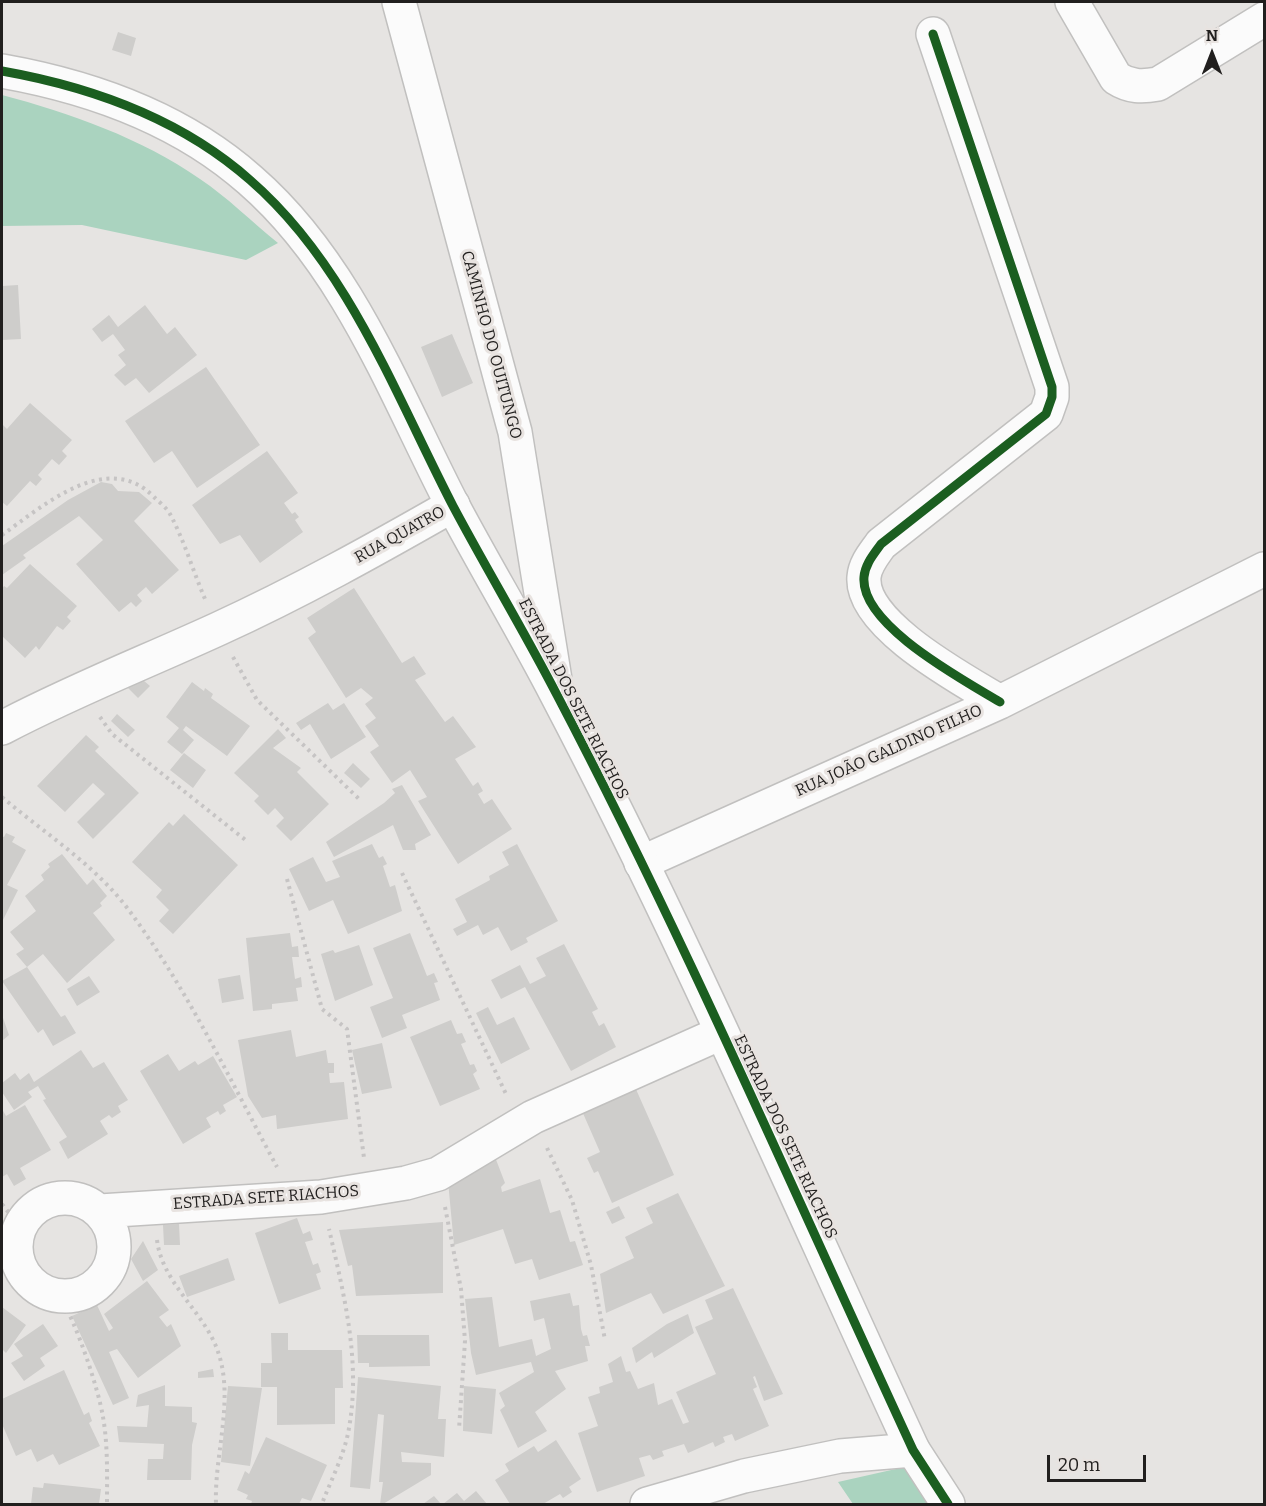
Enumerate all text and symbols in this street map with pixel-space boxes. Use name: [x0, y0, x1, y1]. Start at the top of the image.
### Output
north arrow: [1182, 24, 1242, 84]
text: N: [1206, 26, 1218, 45]
street label: CAMINHO DO OUITUNGO: [457, 249, 525, 441]
street label: RUA QUATRO: [351, 502, 449, 568]
street label: ESTRADA DOS SETE RIACHOS: [514, 595, 632, 803]
street label: RUA JOÃO GALDINO FILHO: [792, 701, 986, 801]
street label: ESTRADA DOS SETE RIACHOS: [729, 1032, 841, 1242]
street label: ESTRADA SETE RIACHOS: [172, 1182, 360, 1214]
scale bar: [1050, 1443, 1149, 1481]
text: 20 m: [1058, 1454, 1100, 1476]

